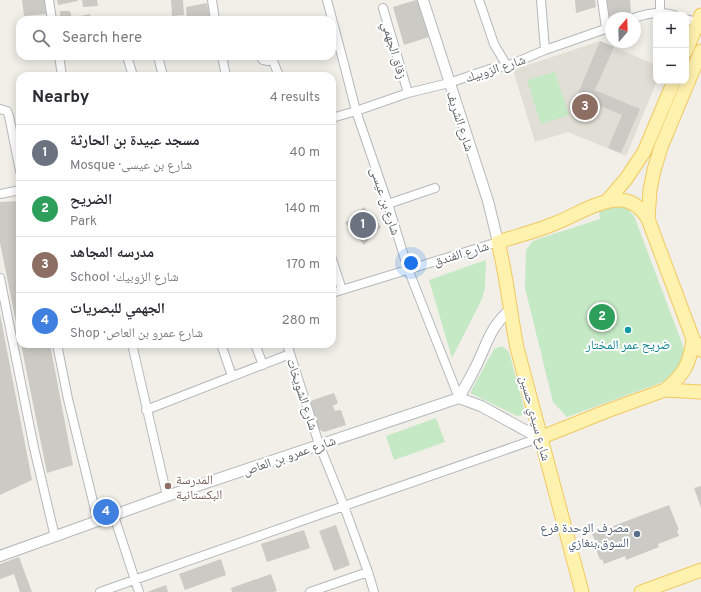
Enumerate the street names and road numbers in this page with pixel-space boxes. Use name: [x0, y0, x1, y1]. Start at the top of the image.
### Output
street label: زقاق الجهمي: [376, 20, 409, 81]
street label: شارع الزوبيك: [463, 53, 528, 87]
street label: شارع الشريف: [442, 89, 476, 154]
street label: شارع بن عيسى: [366, 165, 403, 238]
street label: شارع الفندق: [432, 239, 491, 271]
street label: شارع الشويخات: [282, 357, 320, 433]
street label: شارع سيدي حسين: [514, 374, 553, 463]
street label: شارع عمرو بن العاص: [241, 434, 338, 480]

